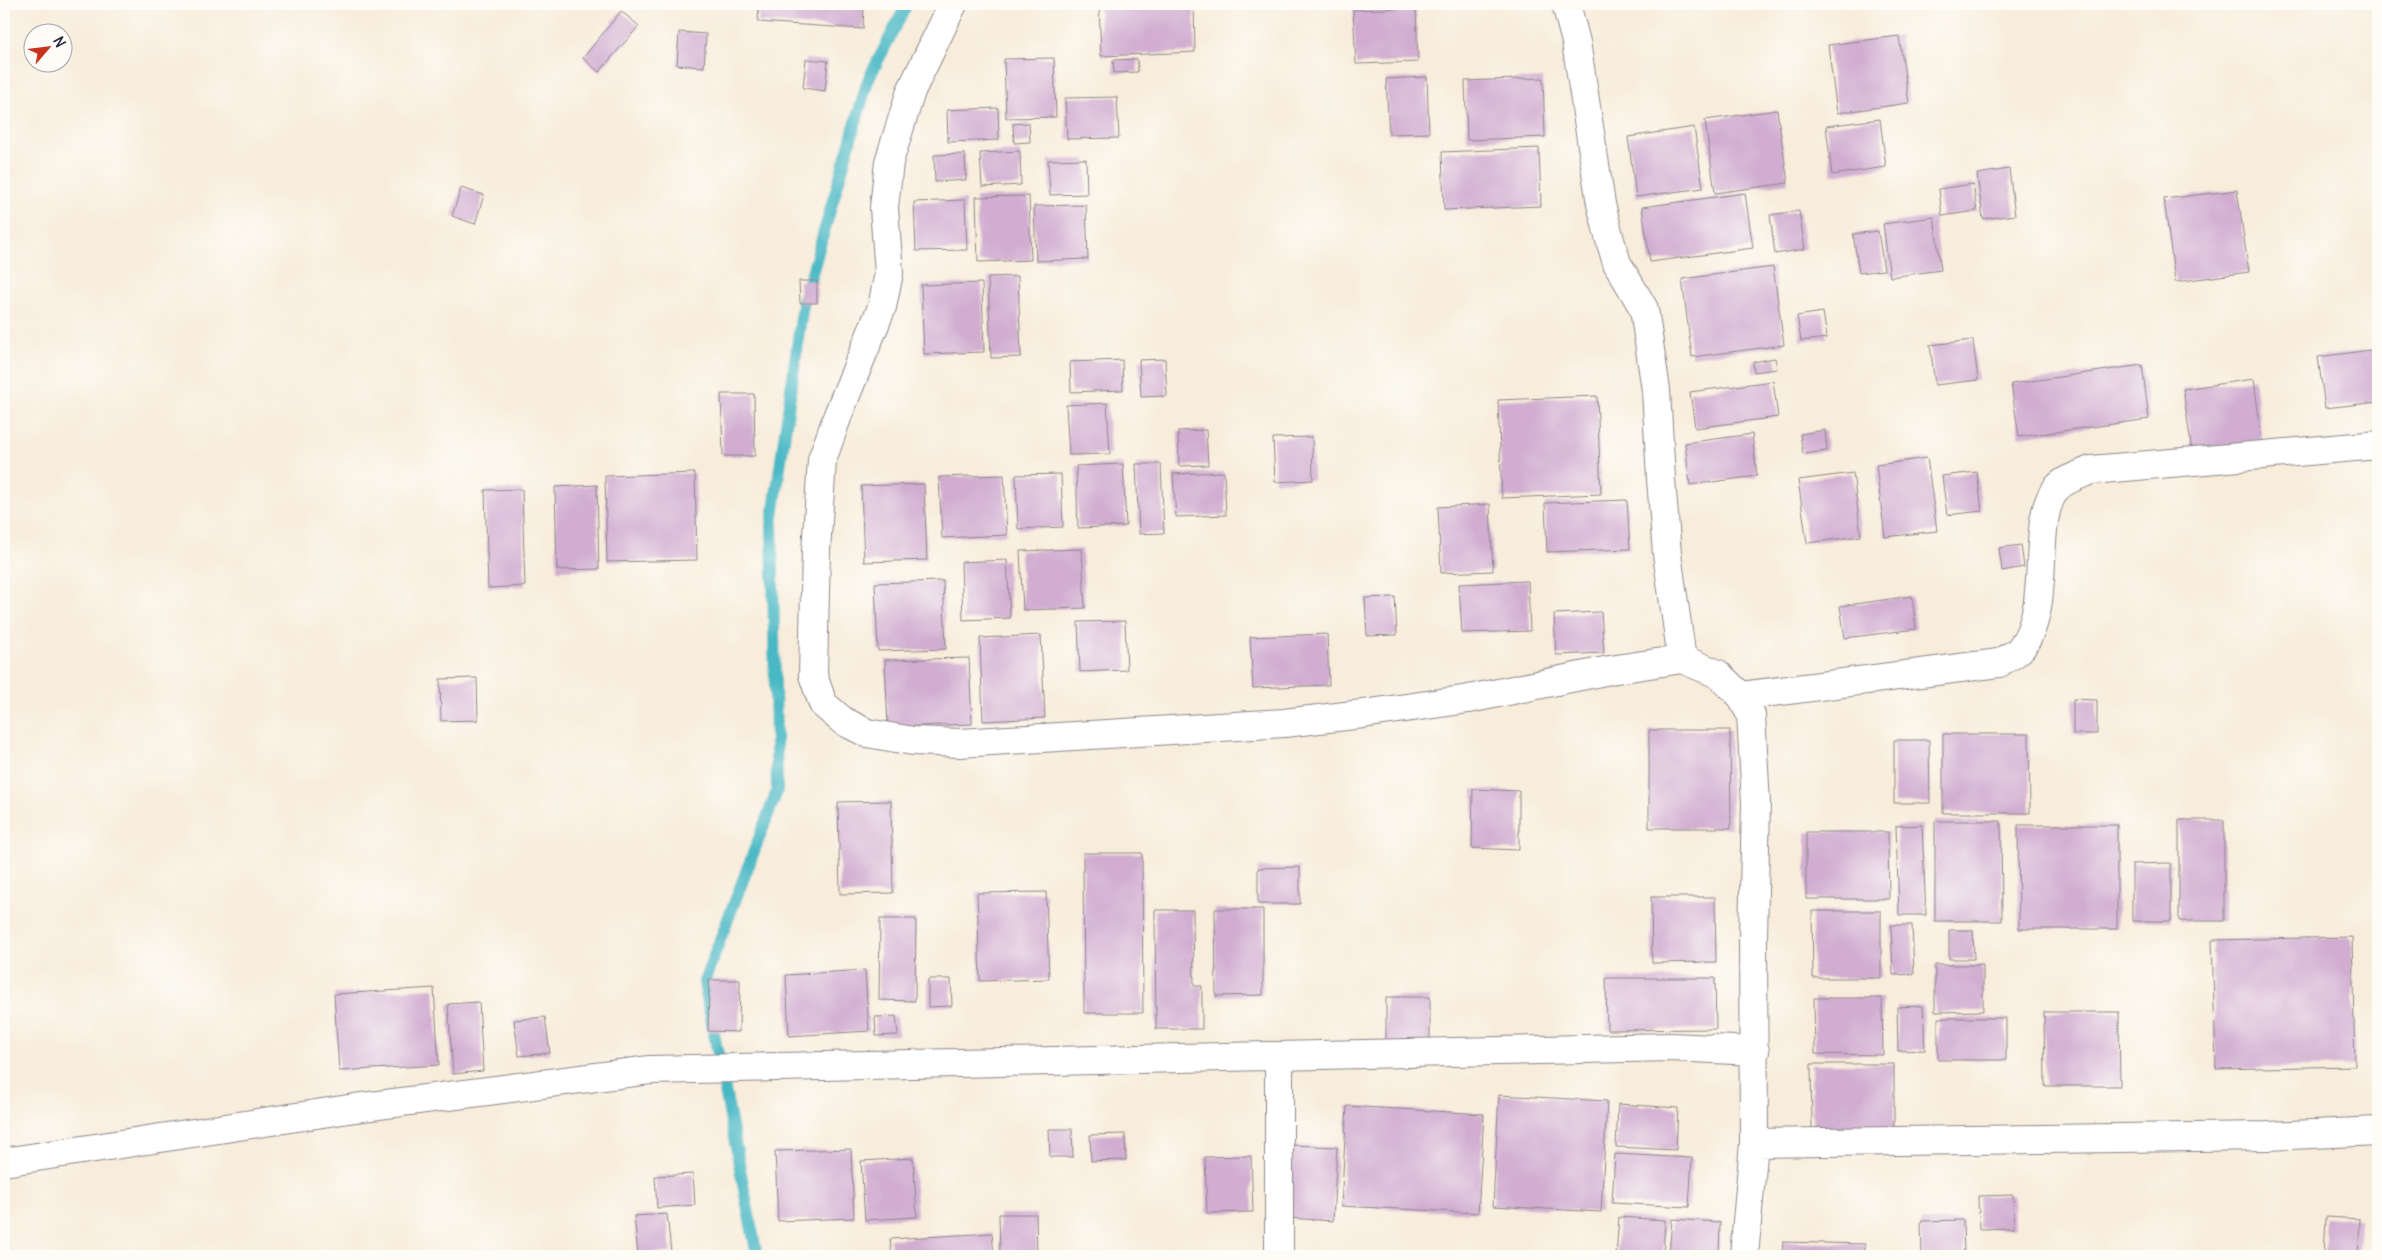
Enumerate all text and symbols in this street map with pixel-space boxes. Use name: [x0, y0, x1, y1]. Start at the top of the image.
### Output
north arrow: [22, 22, 72, 72]
text: N: [49, 33, 70, 50]

